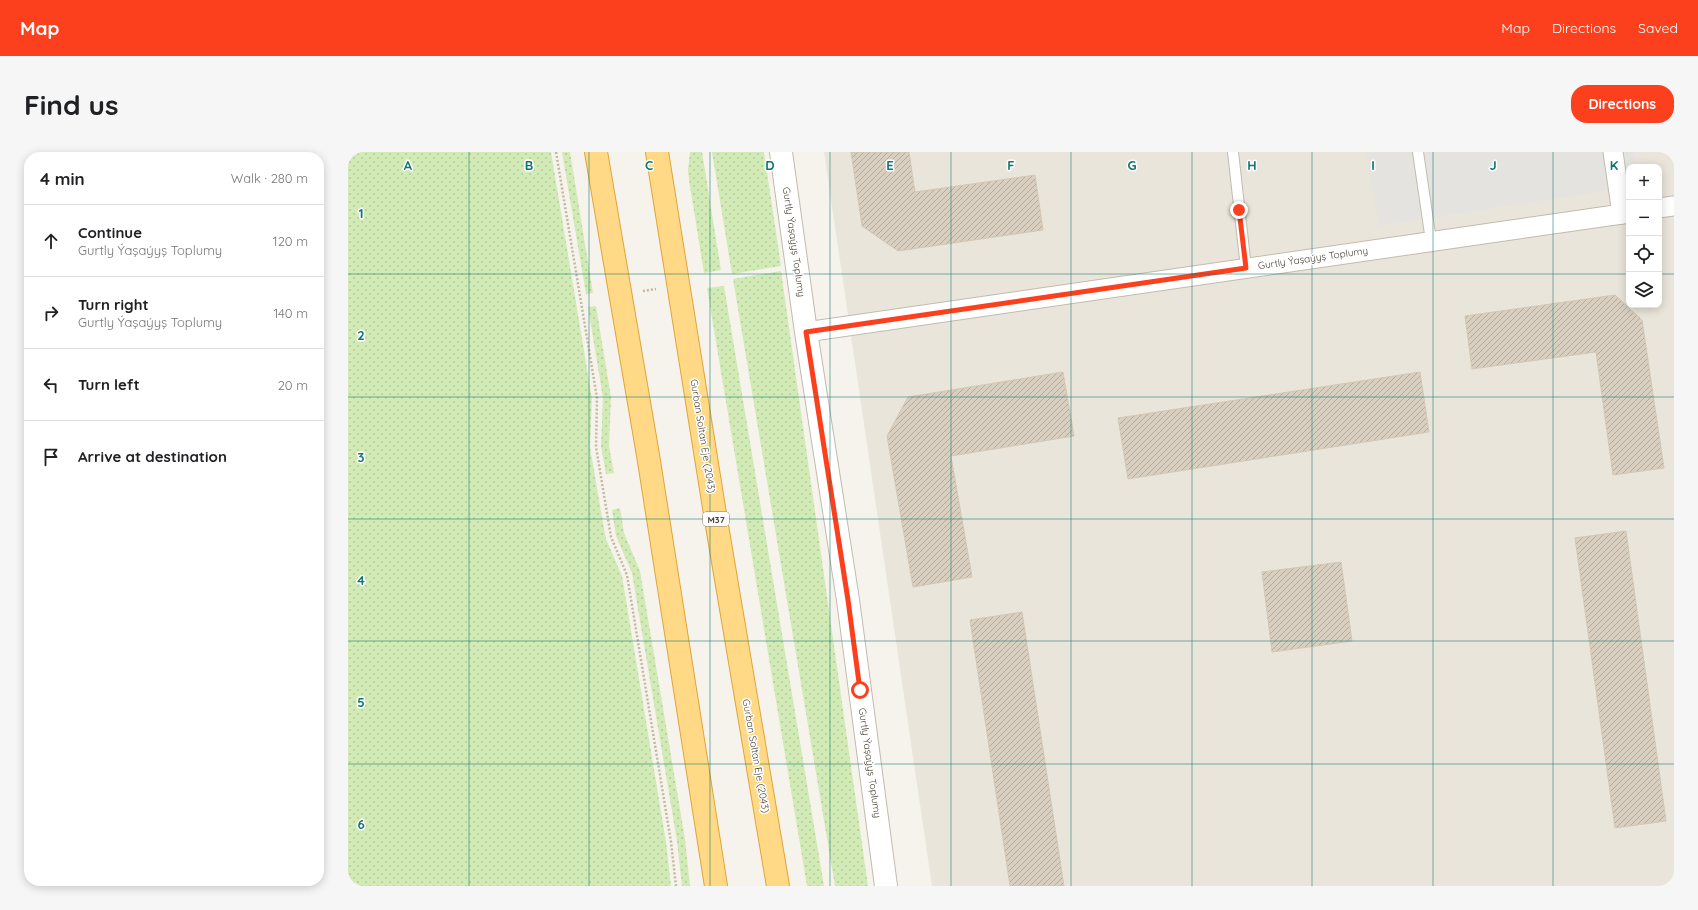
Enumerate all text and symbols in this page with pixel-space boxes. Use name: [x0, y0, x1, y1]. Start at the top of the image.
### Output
text: Map: [20, 16, 59, 40]
text: Map: [1501, 19, 1530, 37]
text: Directions: [1552, 19, 1616, 37]
text: Saved: [1638, 19, 1678, 37]
button: Directions: [1571, 85, 1674, 123]
text: Find us: [24, 87, 118, 122]
text: A: [404, 157, 413, 173]
text: B: [525, 157, 533, 173]
text: C: [645, 157, 653, 173]
text: D: [765, 157, 775, 173]
text: E: [886, 157, 894, 173]
text: F: [1007, 157, 1015, 173]
text: G: [1127, 157, 1137, 173]
text: H: [1247, 157, 1257, 173]
text: I: [1371, 157, 1375, 173]
text: J: [1489, 157, 1497, 173]
text: K: [1610, 157, 1619, 173]
map controls: [1626, 164, 1662, 308]
button: +: [1626, 164, 1662, 200]
text: 4 min: [40, 168, 85, 189]
text: Walk · 280 m: [231, 170, 308, 186]
street label: Gurtly Ýaşaýyş Toplumy: [780, 186, 808, 298]
button: −: [1626, 200, 1662, 236]
route end: [1230, 201, 1248, 219]
text: 1: [358, 205, 364, 221]
text: Continue: [78, 223, 142, 242]
icon: ahead: [40, 230, 62, 252]
text: 120 m: [273, 233, 308, 249]
button: locate: [1626, 236, 1662, 272]
text: Gurtly Ýaşaýyş Toplumy: [78, 242, 222, 258]
street label: Gurtly Ýaşaýyş Toplumy: [1257, 244, 1369, 272]
button: layers: [1626, 272, 1662, 308]
text: Turn right: [78, 295, 149, 314]
icon: right: [40, 302, 62, 324]
text: 140 m: [273, 305, 308, 321]
text: Gurtly Ýaşaýyş Toplumy: [78, 314, 222, 330]
text: 2: [357, 327, 365, 343]
icon: left: [40, 374, 62, 396]
text: Turn left: [78, 375, 140, 394]
text: 20 m: [278, 377, 308, 393]
street label: Gurban Soltan Eje (2043): [688, 378, 718, 494]
icon: arrive: [40, 446, 62, 468]
text: Arrive at destination: [78, 447, 227, 466]
text: 3: [358, 449, 365, 465]
road number: M37: [703, 512, 729, 526]
text: 4: [357, 572, 365, 588]
route start: [851, 681, 869, 699]
text: 5: [357, 694, 365, 710]
street label: Gurban Soltan Eje (2043): [740, 698, 772, 814]
street label: Gurtly Ýaşaýyş Toplumy: [856, 707, 884, 819]
text: 6: [357, 816, 365, 832]

